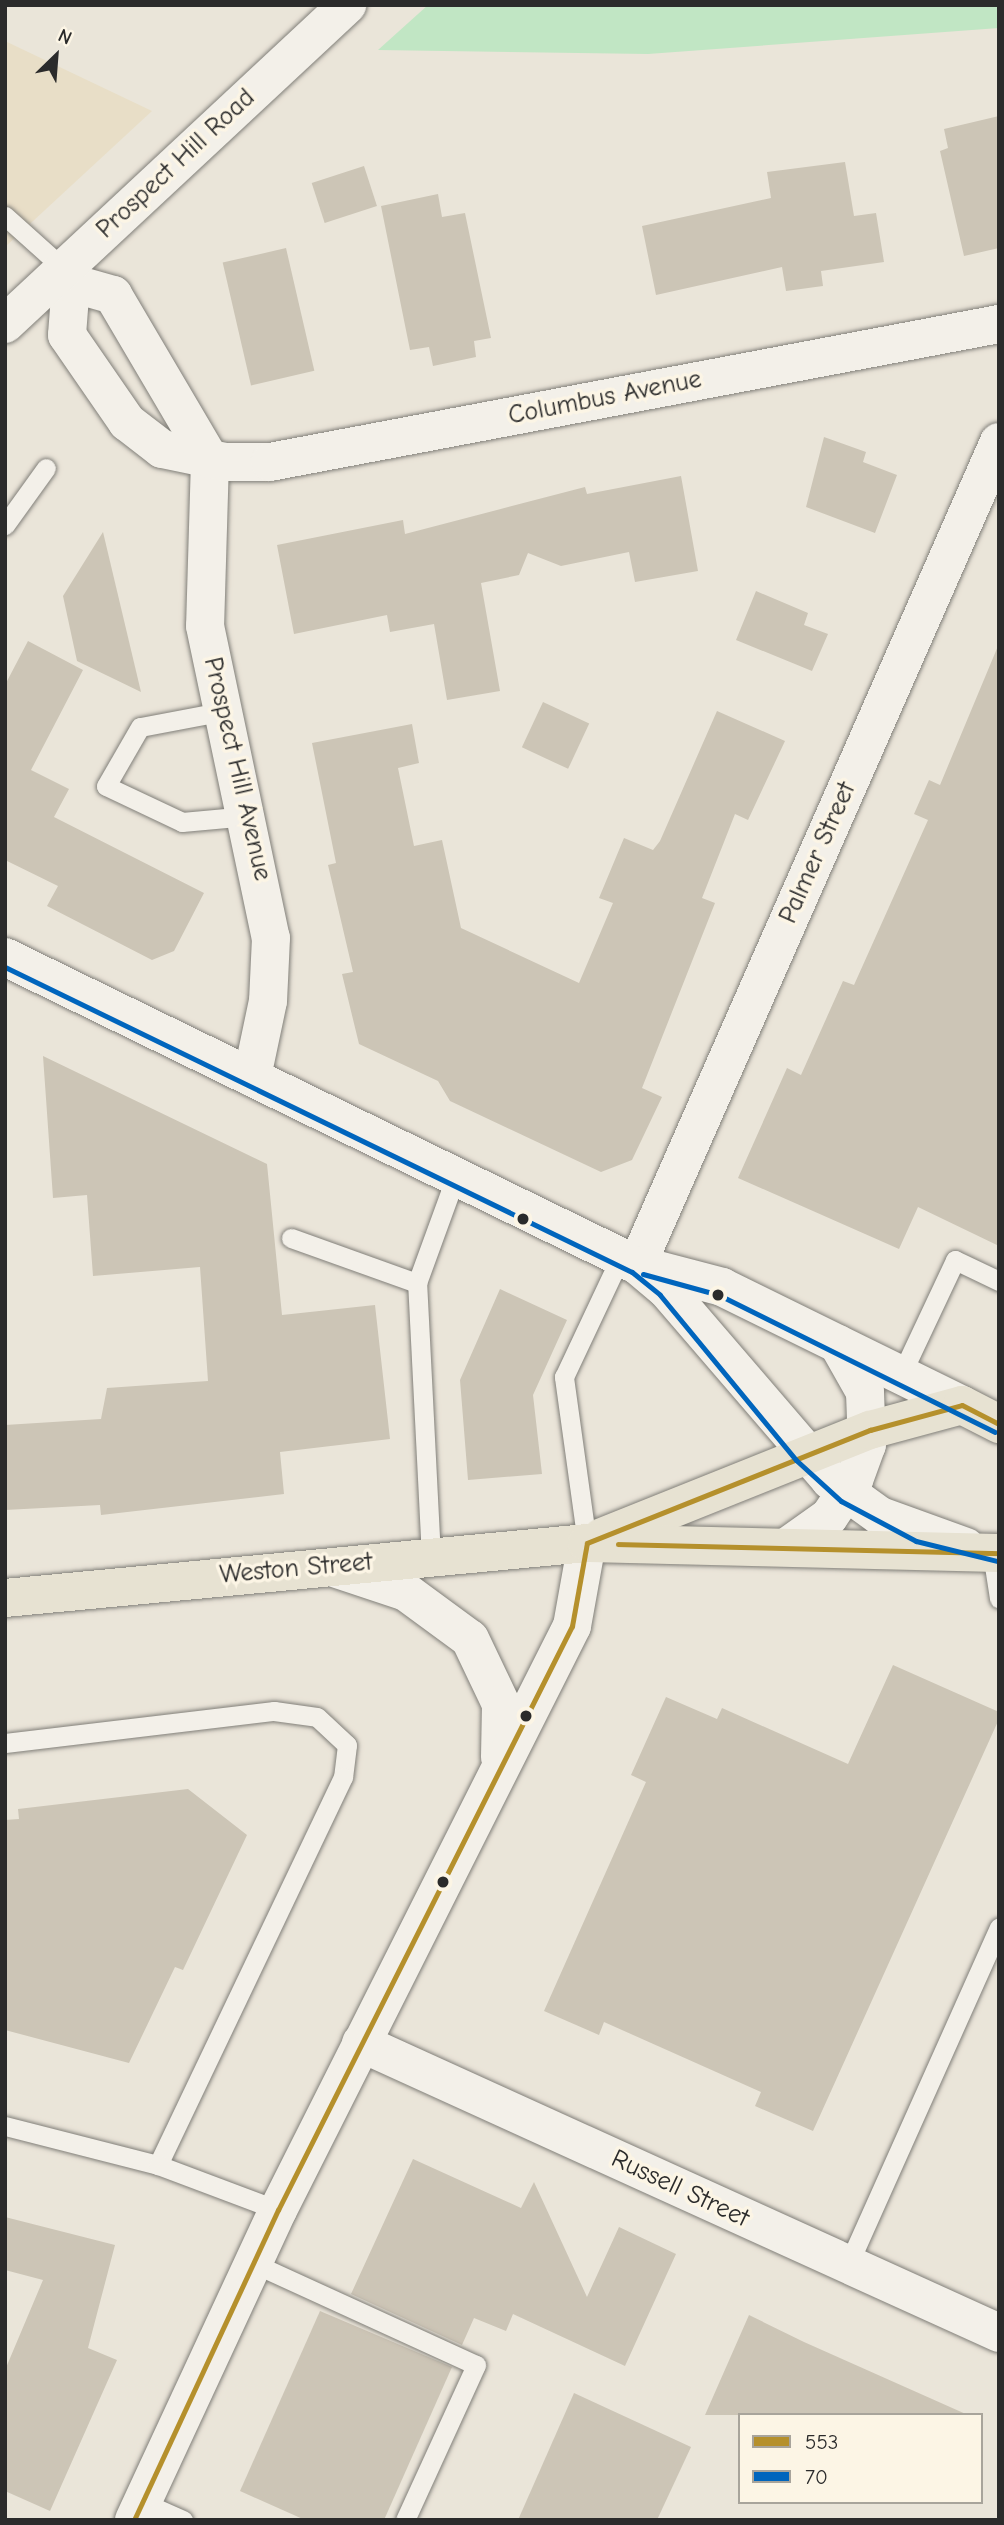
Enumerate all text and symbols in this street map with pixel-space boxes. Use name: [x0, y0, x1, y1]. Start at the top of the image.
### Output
north arrow: [21, 21, 91, 91]
text: N: [55, 24, 75, 50]
street label: Prospect Hill Road: [90, 83, 262, 245]
street label: Columbus Avenue: [506, 364, 704, 432]
street label: Prospect Hill Avenue: [196, 654, 278, 884]
street label: Palmer Street: [773, 778, 863, 928]
unlabelled marker: [516, 1212, 530, 1226]
unlabelled marker: [711, 1288, 725, 1302]
street label: Weston Street: [218, 1547, 374, 1591]
unlabelled marker: [519, 1709, 533, 1723]
unlabelled marker: [436, 1875, 450, 1889]
street label: Russell Street: [606, 2143, 754, 2235]
legend: [738, 2413, 983, 2504]
text: 553: [805, 2430, 838, 2454]
text: 70: [805, 2465, 828, 2489]

